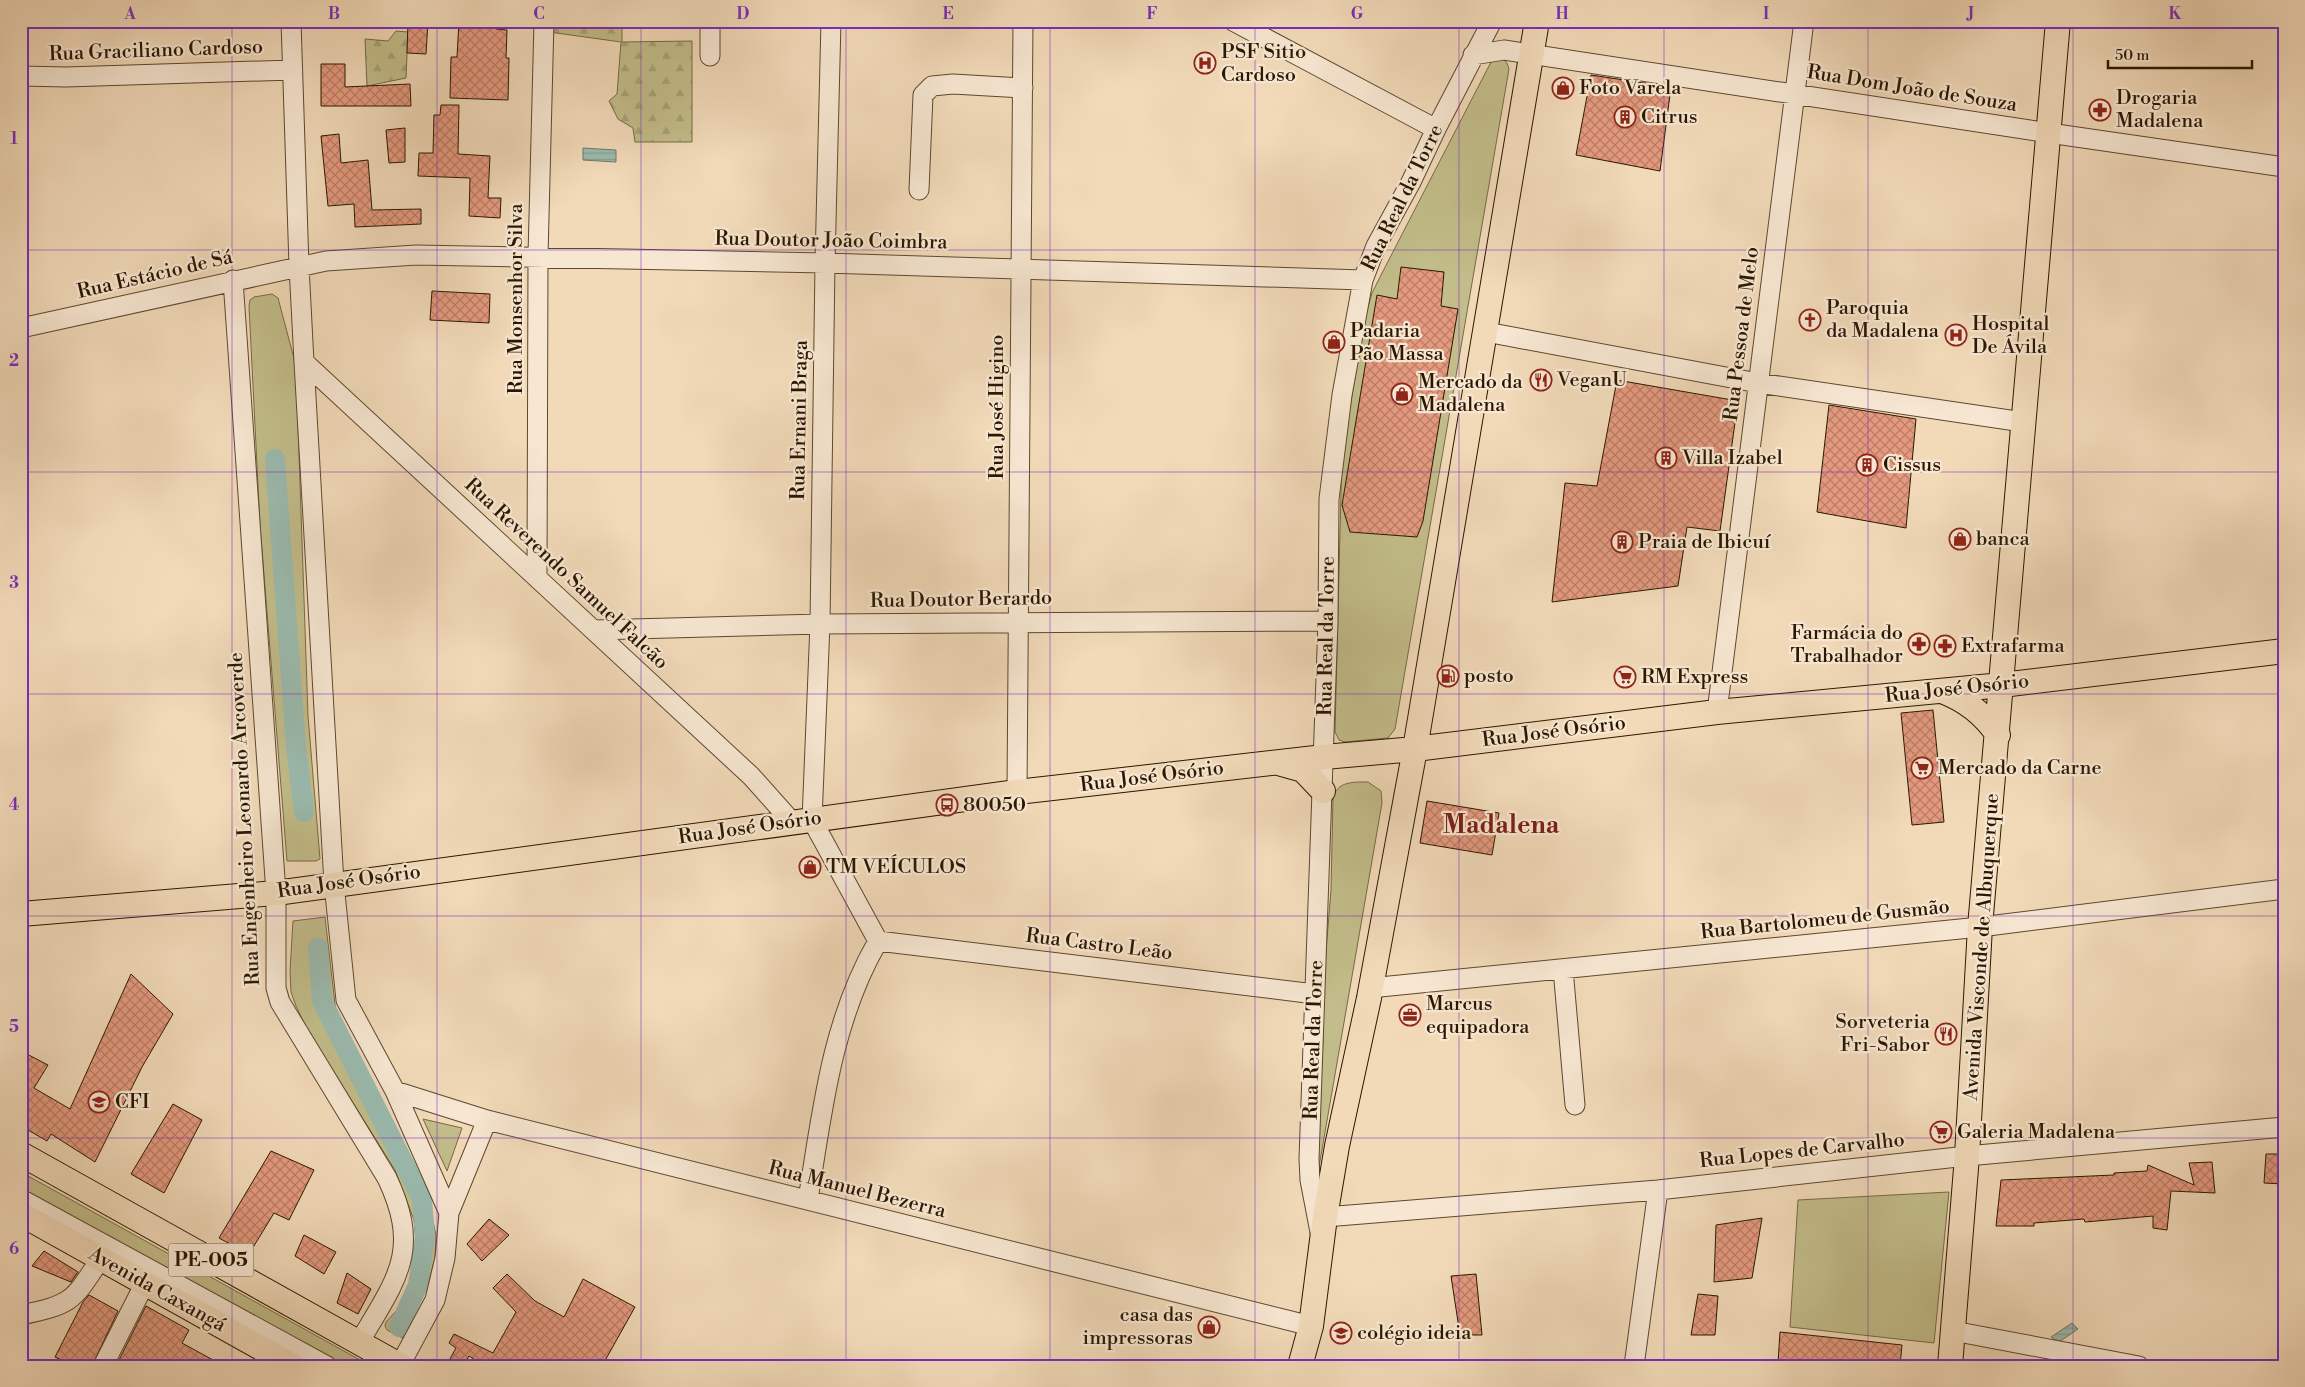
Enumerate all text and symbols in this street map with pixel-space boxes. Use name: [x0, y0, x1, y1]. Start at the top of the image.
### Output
text: A: [123, 4, 136, 24]
text: B: [328, 4, 340, 24]
text: C: [533, 4, 545, 24]
text: D: [737, 4, 750, 24]
text: E: [942, 4, 954, 24]
text: F: [1146, 4, 1158, 24]
text: G: [1351, 4, 1364, 24]
text: H: [1555, 4, 1569, 24]
text: I: [1763, 4, 1769, 24]
text: J: [1966, 4, 1974, 24]
text: K: [2169, 4, 2183, 24]
street label: Rua Graciliano Cardoso: [48, 35, 264, 67]
scale bar: [2108, 38, 2251, 70]
place label: PSF Sitio Cardoso: [1221, 40, 1306, 88]
text: 50 m: [2115, 46, 2149, 65]
hospital icon: PSF Sitio Cardoso: [1193, 51, 1217, 75]
street label: Rua Dom João de Souza: [1805, 60, 2020, 118]
shop icon: Foto Varela: [1551, 76, 1575, 100]
place label: Foto Varela: [1579, 76, 1682, 101]
place label: Drogaria Madalena: [2116, 86, 2204, 134]
pharmacy icon: Drogaria Madalena: [2088, 98, 2112, 122]
building icon: Citrus: [1613, 105, 1637, 129]
place label: Citrus: [1641, 105, 1698, 130]
street label: Rua Real da Torre: [1357, 121, 1449, 275]
text: 1: [10, 129, 18, 149]
street label: Rua Monsenhor Silva: [504, 203, 529, 395]
street label: Rua Doutor João Coimbra: [714, 226, 949, 256]
street label: Rua Estácio de Sá: [75, 245, 236, 305]
street label: Rua Pessoa de Melo: [1719, 245, 1765, 423]
place label: Paroquia da Madalena: [1826, 296, 1940, 344]
church icon: Paroquia da Madalena: [1798, 308, 1822, 332]
place label: Hospital De Ávila: [1972, 312, 2049, 360]
place label: Padaria Pão Massa: [1350, 319, 1444, 367]
hospital icon: Hospital De Ávila: [1944, 323, 1968, 347]
shop icon: Padaria Pão Massa: [1322, 330, 1346, 354]
street label: Rua José Higino: [985, 335, 1010, 479]
street label: Rua Ernani Braga: [786, 339, 814, 500]
text: 2: [9, 351, 19, 371]
restaurant icon: VeganU: [1529, 368, 1553, 392]
place label: VeganU: [1556, 368, 1627, 393]
place label: Mercado da Madalena: [1418, 370, 1523, 418]
shop icon: Mercado da Madalena: [1390, 382, 1414, 406]
building icon: Villa Izabel: [1654, 446, 1678, 470]
place label: Villa Izabel: [1681, 446, 1783, 471]
building icon: Cissus: [1855, 453, 1879, 477]
place label: Cissus: [1883, 453, 1941, 478]
street label: Rua Reverendo Samuel Falcão: [459, 473, 673, 675]
shop icon: banca: [1948, 527, 1972, 551]
place label: banca: [1976, 527, 2031, 552]
building icon: Praia de Ibicuí: [1610, 530, 1634, 554]
place label: Praia de Ibicuí: [1638, 530, 1772, 555]
street label: Rua Real da Torre: [1313, 556, 1341, 716]
text: 3: [9, 573, 19, 593]
street label: Rua Doutor Berardo: [870, 586, 1052, 614]
place label: Farmácia do Trabalhador: [1790, 621, 1903, 669]
pharmacy icon: Farmácia do Trabalhador: [1907, 632, 1931, 656]
pharmacy icon: Extrafarma: [1933, 634, 1957, 658]
place label: Extrafarma: [1961, 634, 2066, 659]
street label: Rua Engenheiro Leonardo Arcoverde: [224, 651, 266, 987]
fuel station icon: posto: [1436, 664, 1460, 688]
place label: posto: [1464, 664, 1514, 689]
supermarket icon: RM Express: [1613, 665, 1637, 689]
place label: RM Express: [1641, 665, 1748, 690]
street label: Rua José Osório: [1884, 669, 2030, 709]
street label: Rua José Osório: [1481, 711, 1627, 753]
street label: Rua José Osório: [1079, 756, 1225, 798]
supermarket icon: Mercado da Carne: [1910, 756, 1934, 780]
place label: Mercado da Carne: [1938, 756, 2102, 781]
street label: Avenida Visconde de Albuquerque: [1959, 792, 2005, 1103]
bus stop icon: 80050: [935, 793, 959, 817]
place label: 80050: [963, 793, 1026, 818]
text: 4: [9, 795, 20, 815]
street label: Rua José Osório: [677, 806, 823, 850]
district label: Madalena: [1443, 810, 1560, 841]
place label: TM VEÍCULOS: [826, 854, 966, 880]
shop icon: TM VEÍCULOS: [798, 855, 822, 879]
street label: Rua José Osório: [276, 860, 422, 904]
street label: Rua Bartolomeu de Gusmão: [1699, 894, 1951, 946]
street label: Rua Castro Leão: [1024, 924, 1174, 966]
street label: Rua Real da Torre: [1299, 960, 1329, 1120]
place label: Marcus equipadora: [1426, 992, 1530, 1040]
office icon: Marcus equipadora: [1398, 1003, 1422, 1027]
place label: Sorveteria Fri-Sabor: [1835, 1010, 1931, 1058]
text: 5: [9, 1017, 19, 1037]
restaurant icon: Sorveteria Fri-Sabor: [1934, 1022, 1958, 1046]
school or university icon: CFI: [87, 1090, 111, 1114]
place label: CFI: [115, 1090, 150, 1115]
supermarket icon: Galeria Madalena: [1929, 1120, 1953, 1144]
place label: Galeria Madalena: [1957, 1120, 2116, 1145]
street label: Rua Lopes de Carvalho: [1698, 1128, 1906, 1174]
street label: Rua Manuel Bezerra: [766, 1156, 949, 1224]
text: 6: [9, 1239, 19, 1259]
street label: Avenida Caxangá: [83, 1241, 231, 1339]
road number: PE-005: [168, 1244, 254, 1276]
place label: casa das impressoras: [1083, 1303, 1193, 1351]
shop icon: casa das impressoras: [1197, 1315, 1221, 1339]
school or university icon: colégio ideia: [1329, 1321, 1353, 1345]
place label: colégio ideia: [1357, 1321, 1472, 1346]

